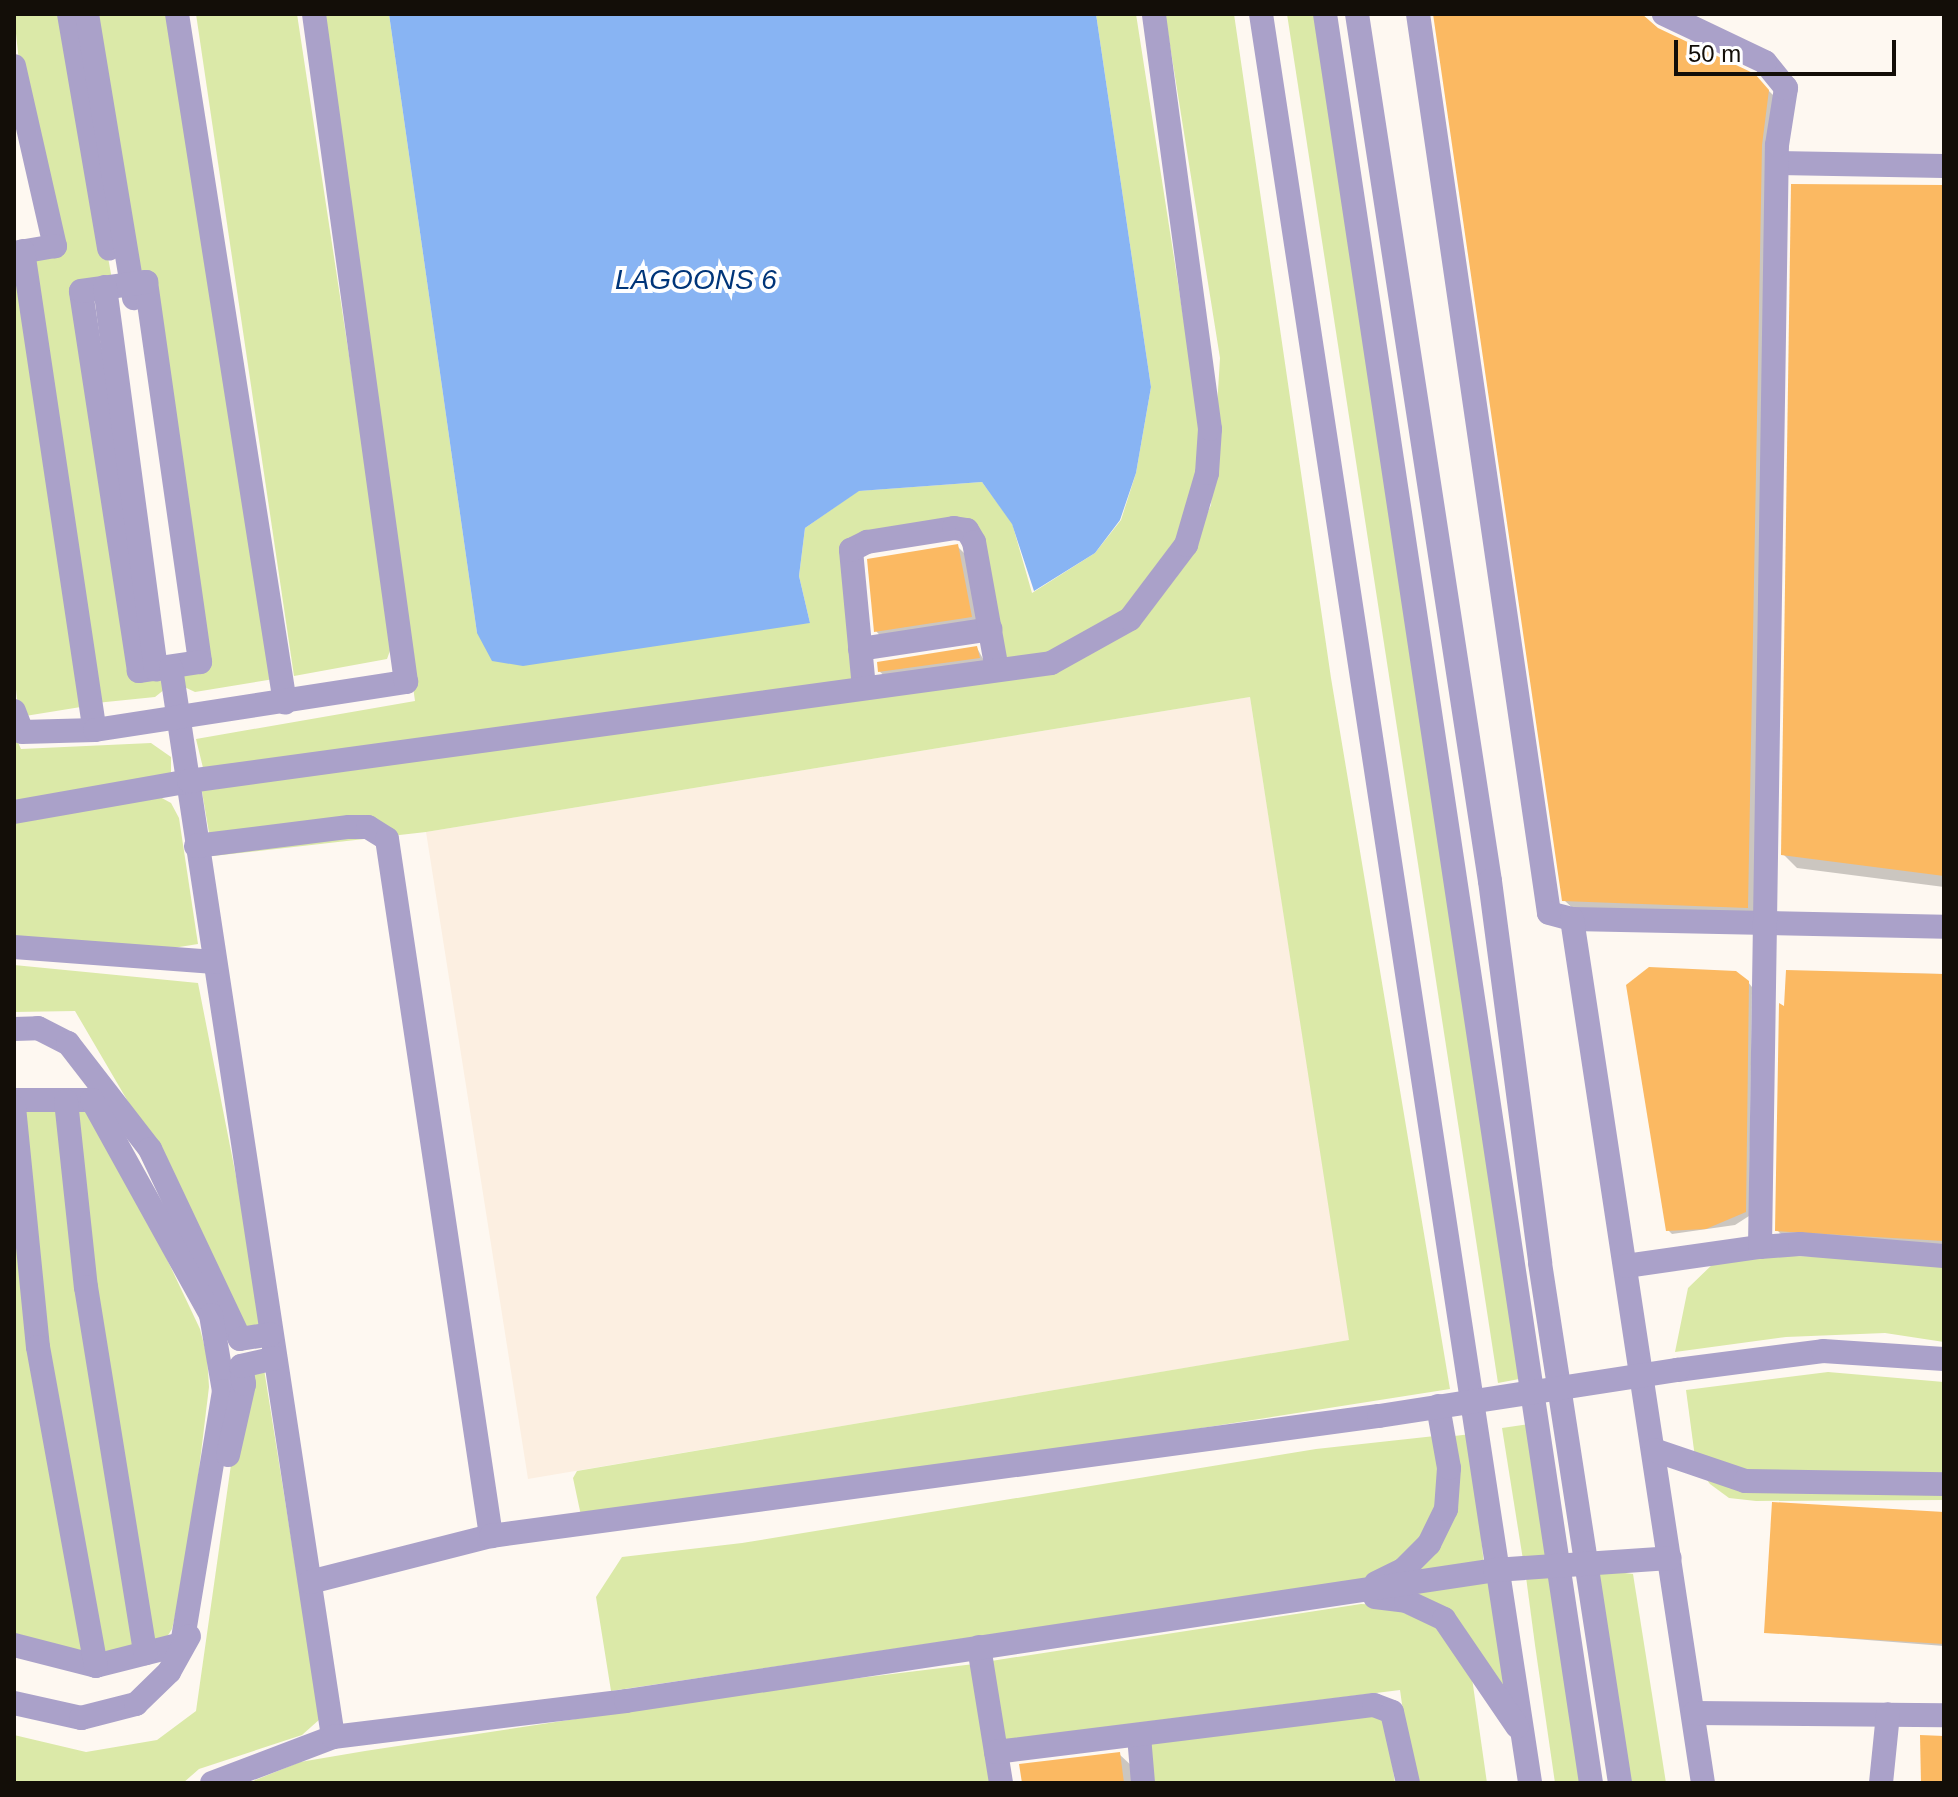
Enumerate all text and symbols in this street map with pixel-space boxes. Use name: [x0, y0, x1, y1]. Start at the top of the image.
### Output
scale bar: [1678, 24, 1900, 74]
text: 50 m: [1688, 40, 1741, 67]
water label: LAGOONS 6: [615, 263, 777, 297]

